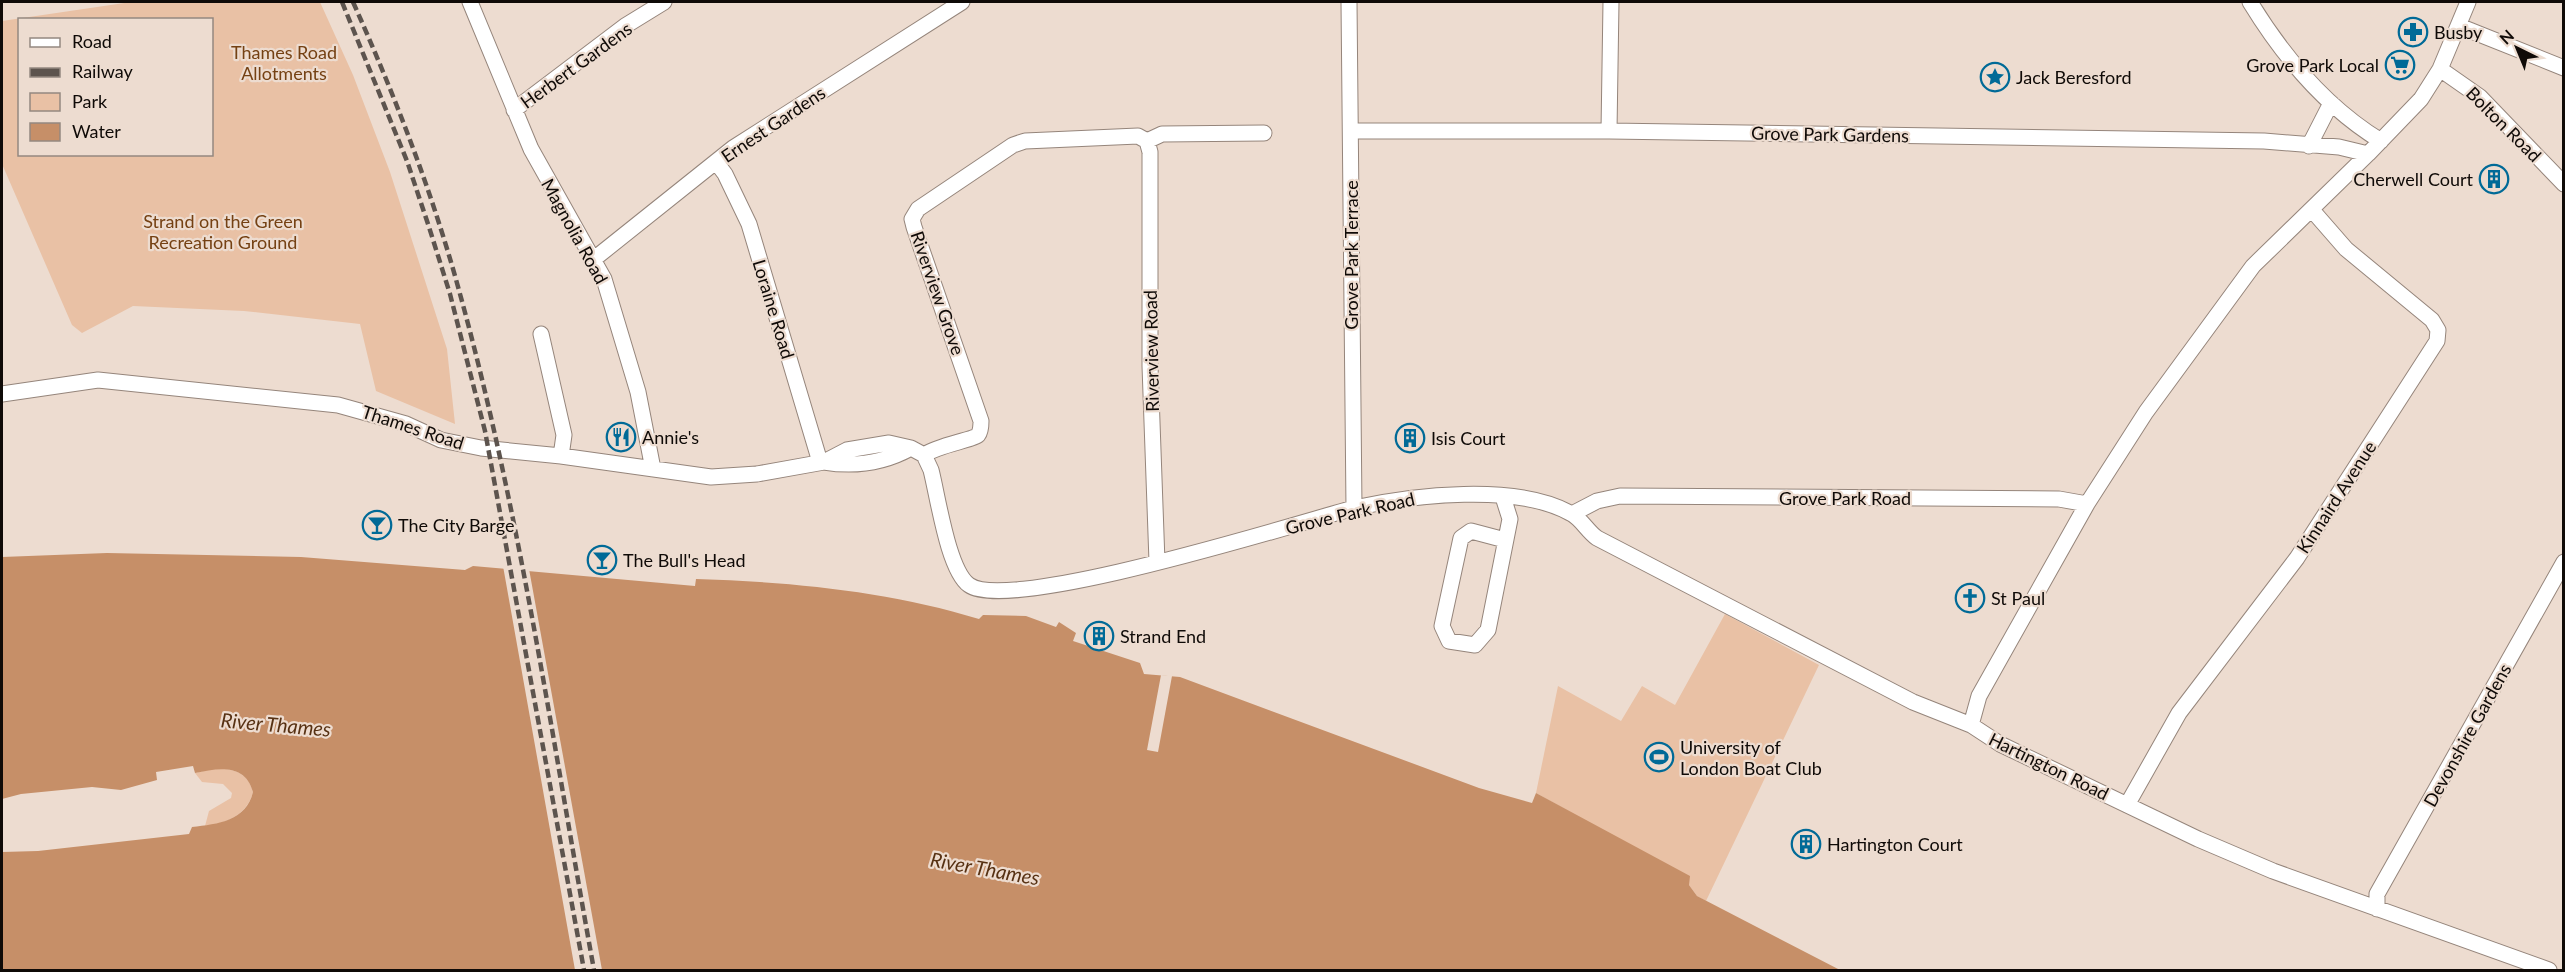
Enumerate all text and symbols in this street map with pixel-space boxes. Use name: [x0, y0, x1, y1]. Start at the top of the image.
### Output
pharmacy icon: Busby: [2397, 16, 2429, 48]
street label: Herbert Gardens: [516, 17, 636, 113]
legend: [18, 18, 213, 156]
north arrow: [2487, 18, 2547, 78]
place label: Busby: [2434, 21, 2483, 43]
text: N: [2495, 26, 2517, 48]
text: Road: [72, 30, 112, 52]
park label: Thames Road Allotments: [231, 41, 337, 84]
supermarket icon: Grove Park Local: [2384, 49, 2416, 81]
place label: Grove Park Local: [2246, 54, 2379, 76]
text: Railway: [72, 60, 133, 82]
place icon: Jack Beresford: [1979, 61, 2011, 93]
place label: Jack Beresford: [2016, 66, 2132, 88]
street label: Ernest Gardens: [717, 81, 829, 167]
street label: Bolton Road: [2462, 82, 2546, 166]
text: Park: [72, 90, 108, 112]
text: Water: [72, 120, 121, 142]
street label: Grove Park Gardens: [1751, 122, 1909, 146]
building icon: Cherwell Court: [2478, 163, 2510, 195]
place label: Cherwell Court: [2353, 168, 2474, 190]
street label: Magnolia Road: [537, 174, 613, 288]
street label: Grove Park Terrace: [1340, 180, 1362, 330]
park label: Strand on the Green Recreation Ground: [143, 210, 303, 253]
street label: Riverview Grove: [906, 228, 970, 358]
street label: Loraine Road: [748, 257, 800, 361]
street label: Riverview Road: [1139, 290, 1163, 412]
street label: Thames Road: [359, 400, 467, 454]
restaurant icon: Annie's: [605, 421, 637, 453]
building icon: Isis Court: [1394, 422, 1426, 454]
place label: Annie's: [642, 426, 699, 448]
place label: Isis Court: [1431, 427, 1506, 449]
street label: Kinnaird Avenue: [2292, 437, 2380, 557]
street label: Grove Park Road: [1283, 487, 1417, 539]
street label: Grove Park Road: [1779, 487, 1911, 509]
bar icon: The City Barge: [361, 509, 393, 541]
place label: The City Barge: [398, 514, 514, 536]
bar icon: The Bull's Head: [586, 544, 618, 576]
place label: The Bull's Head: [623, 549, 746, 571]
church icon: St Paul: [1954, 582, 1986, 614]
place label: St Paul: [1991, 587, 2045, 609]
building icon: Strand End: [1083, 620, 1115, 652]
place label: Strand End: [1120, 625, 1206, 647]
street label: Devonshire Gardens: [2419, 659, 2516, 810]
water label: River Thames: [220, 707, 332, 741]
street label: Hartington Road: [1985, 727, 2113, 805]
place label: University of London Boat Club: [1680, 736, 1822, 779]
sports icon: University of London Boat Club: [1643, 741, 1675, 773]
building icon: Hartington Court: [1790, 828, 1822, 860]
place label: Hartington Court: [1827, 833, 1963, 855]
water label: River Thames: [929, 847, 1041, 889]

